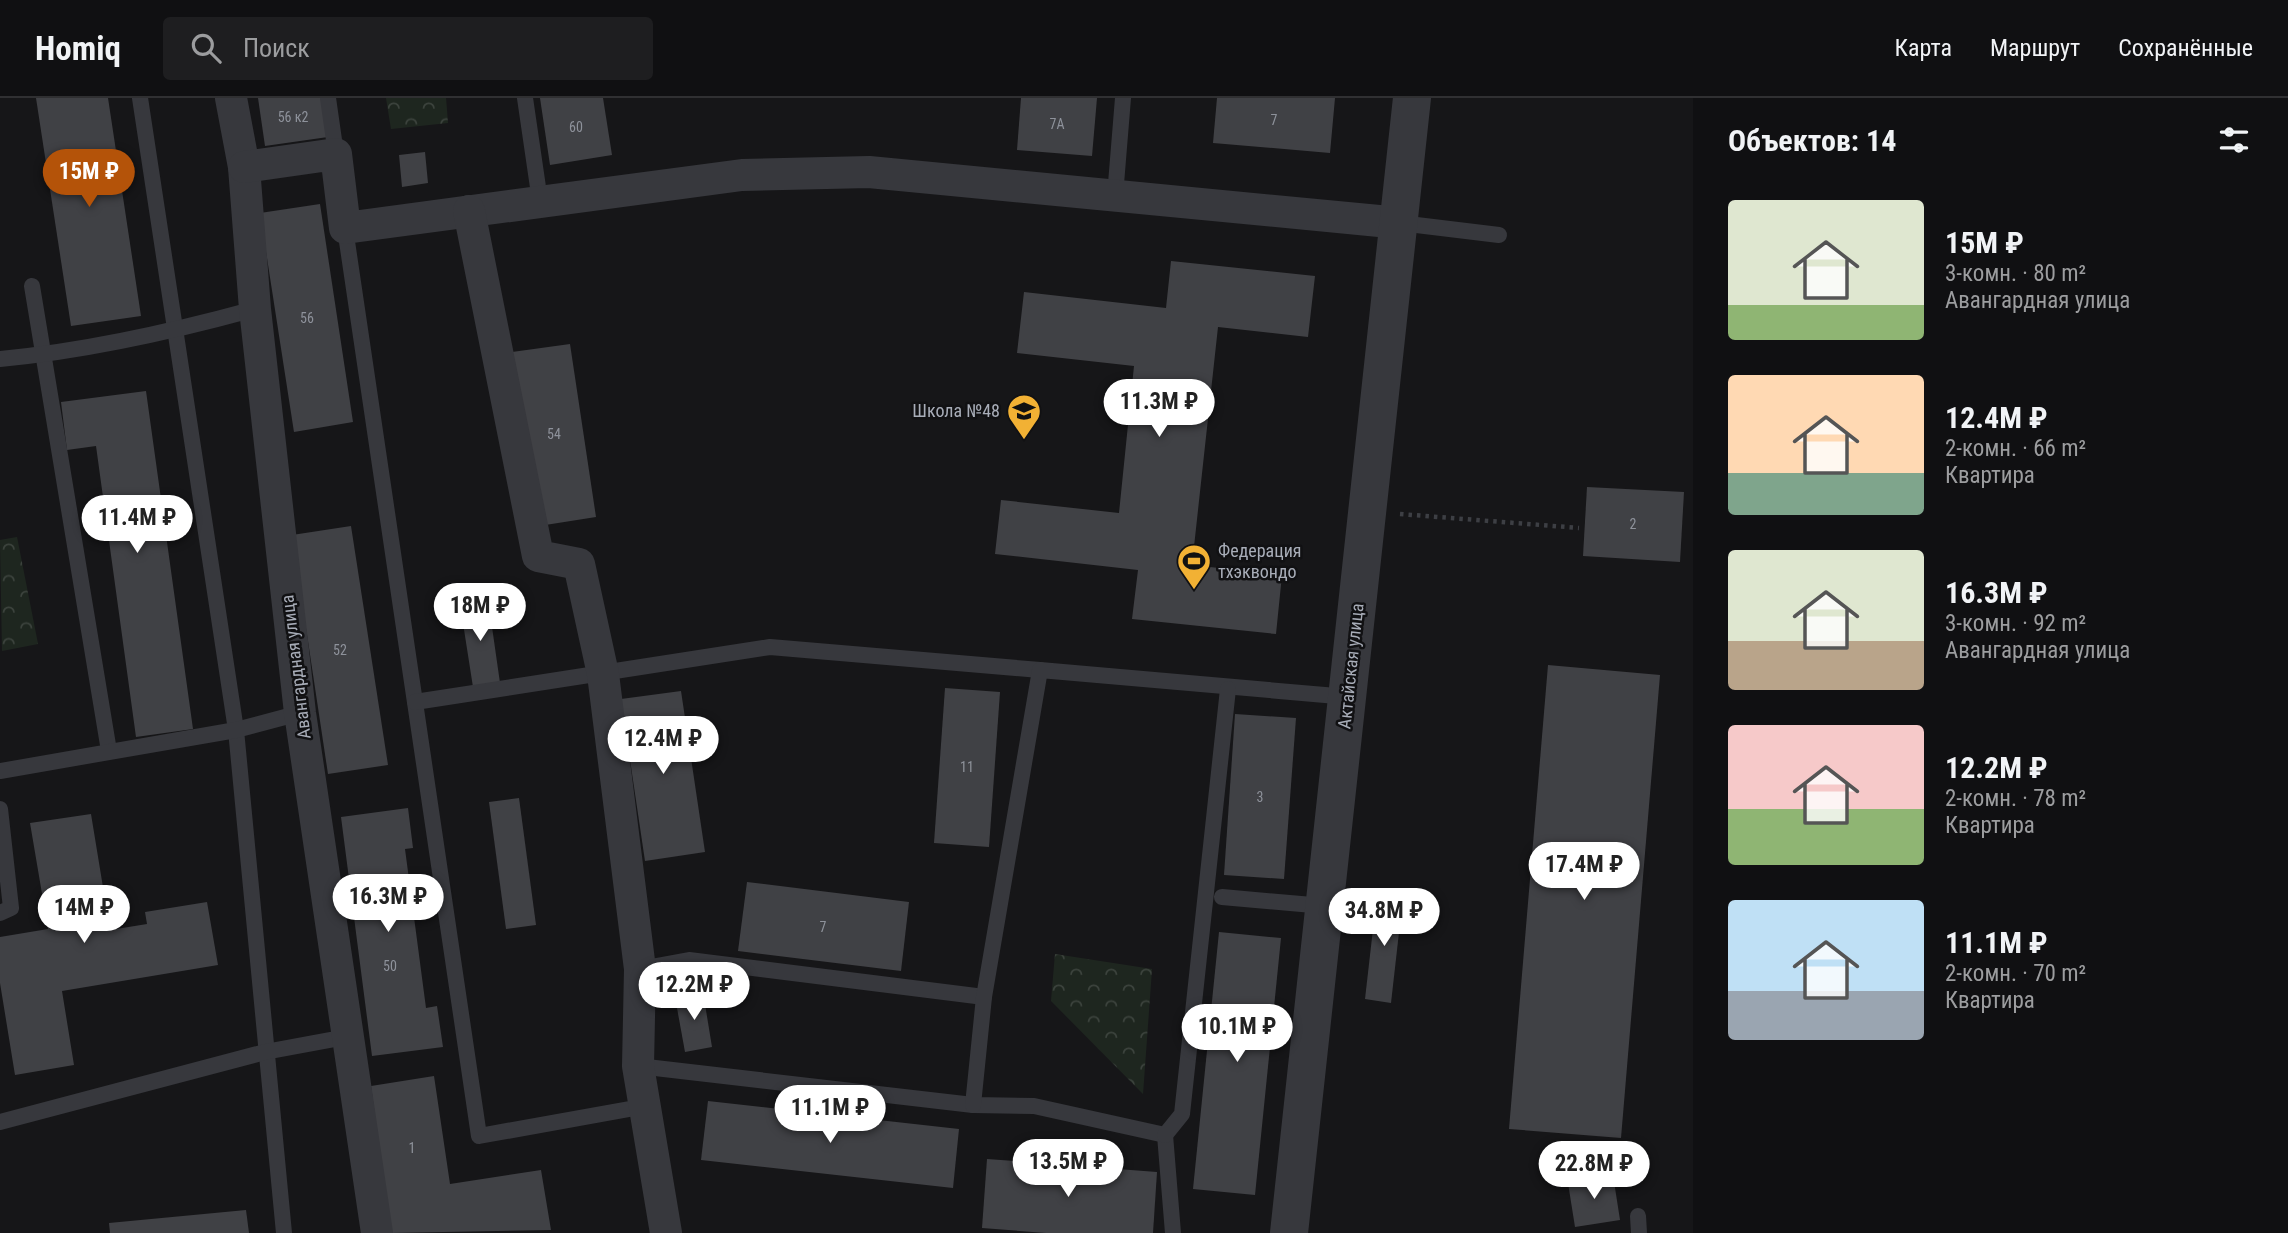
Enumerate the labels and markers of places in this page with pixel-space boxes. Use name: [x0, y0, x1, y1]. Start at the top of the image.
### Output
pin: 15M ₽: [40, 150, 138, 209]
pin: 11.3M ₽: [1094, 380, 1224, 439]
school or university icon: Школа №48: [1005, 392, 1043, 441]
place label: Школа №48: [912, 400, 1000, 421]
pin: 11.4M ₽: [72, 496, 202, 555]
place label: Федерация тхэквондо: [1218, 540, 1302, 582]
sports icon: Федерация тхэквондо: [1175, 542, 1213, 591]
pin: 18M ₽: [431, 584, 529, 643]
pin: 12.4M ₽: [598, 716, 728, 776]
pin: 17.4M ₽: [1519, 842, 1649, 902]
pin: 16.3M ₽: [323, 874, 453, 934]
pin: 14M ₽: [35, 886, 133, 945]
pin: 34.8M ₽: [1319, 888, 1449, 948]
pin: 12.2M ₽: [629, 962, 759, 1022]
pin: 10.1M ₽: [1172, 1004, 1302, 1064]
pin: 11.1M ₽: [765, 1086, 895, 1145]
pin: 13.5M ₽: [1003, 1140, 1133, 1199]
pin: 22.8M ₽: [1529, 1142, 1659, 1201]

